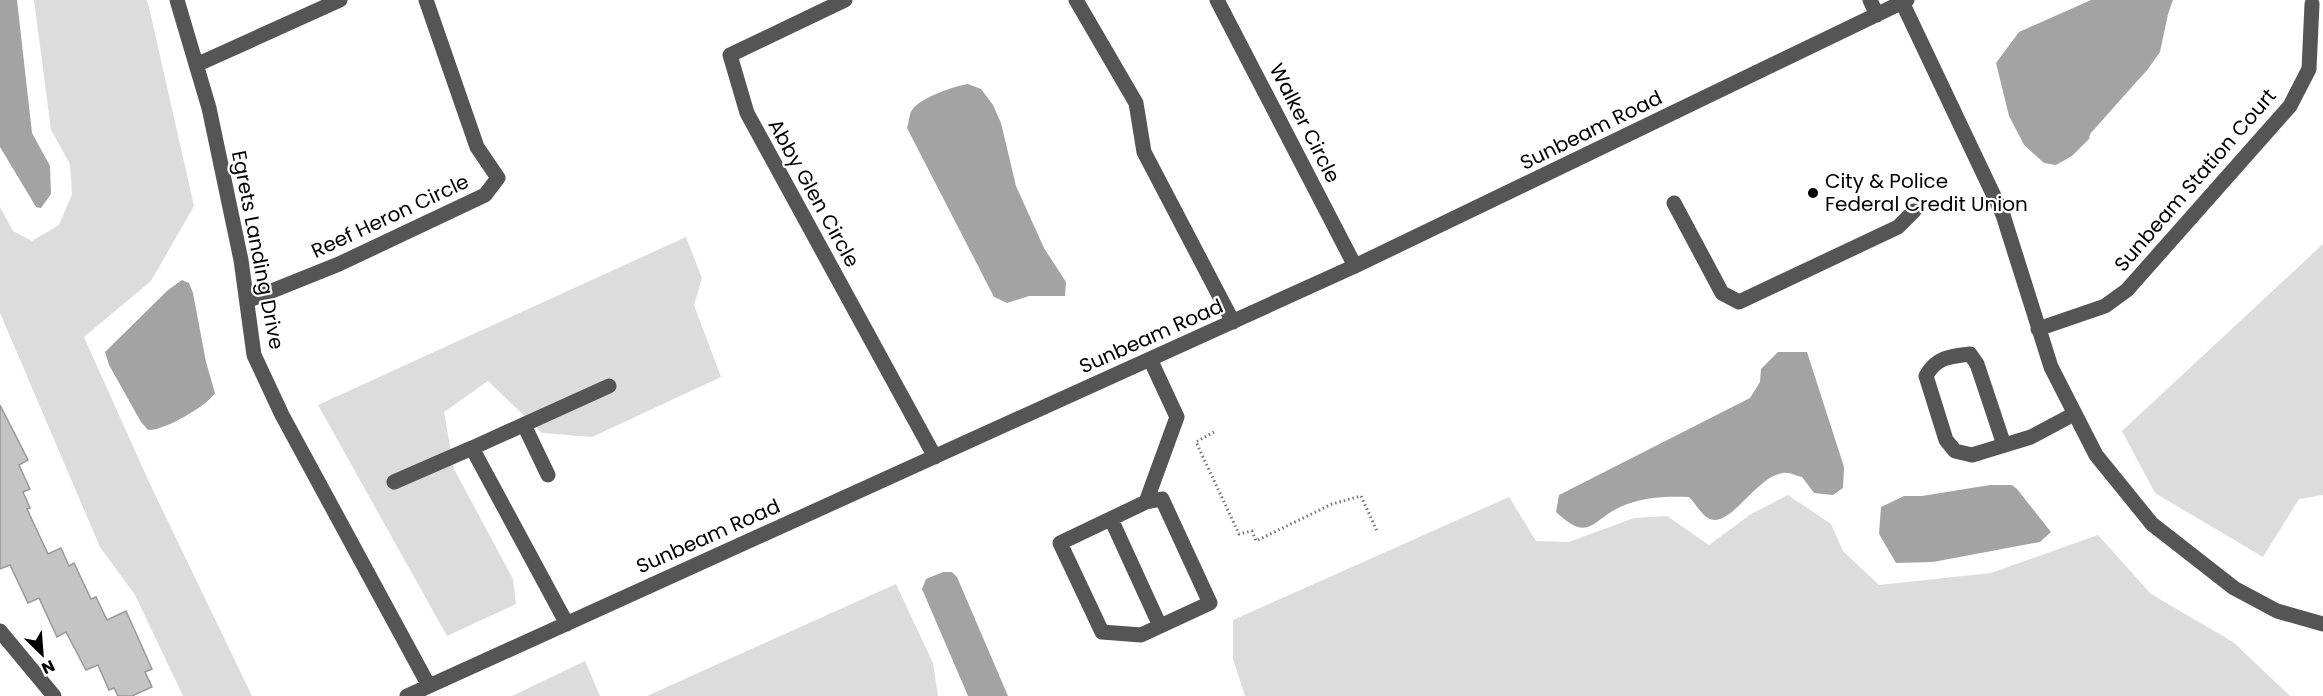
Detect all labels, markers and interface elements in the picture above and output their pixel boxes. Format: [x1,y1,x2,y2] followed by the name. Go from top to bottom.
[1263,58,1347,188] street label: Walker Circle
[2108,82,2282,278] street label: Sunbeam Station Court
[1515,84,1667,176] street label: Sunbeam Road
[762,114,866,272] street label: Abby Glen Circle
[225,148,291,352] street label: Egrets Landing Drive
[307,167,473,265] street label: Reef Heron Circle
[1825,167,2028,218] place label: City & Police Federal Credit Union
[1806,186,1820,200] marker: City & Police Federal Credit Union
[1075,292,1227,380] street label: Sunbeam Road
[632,492,784,580] street label: Sunbeam Road
[12,624,72,684] north arrow
[38,654,58,680] text: N

